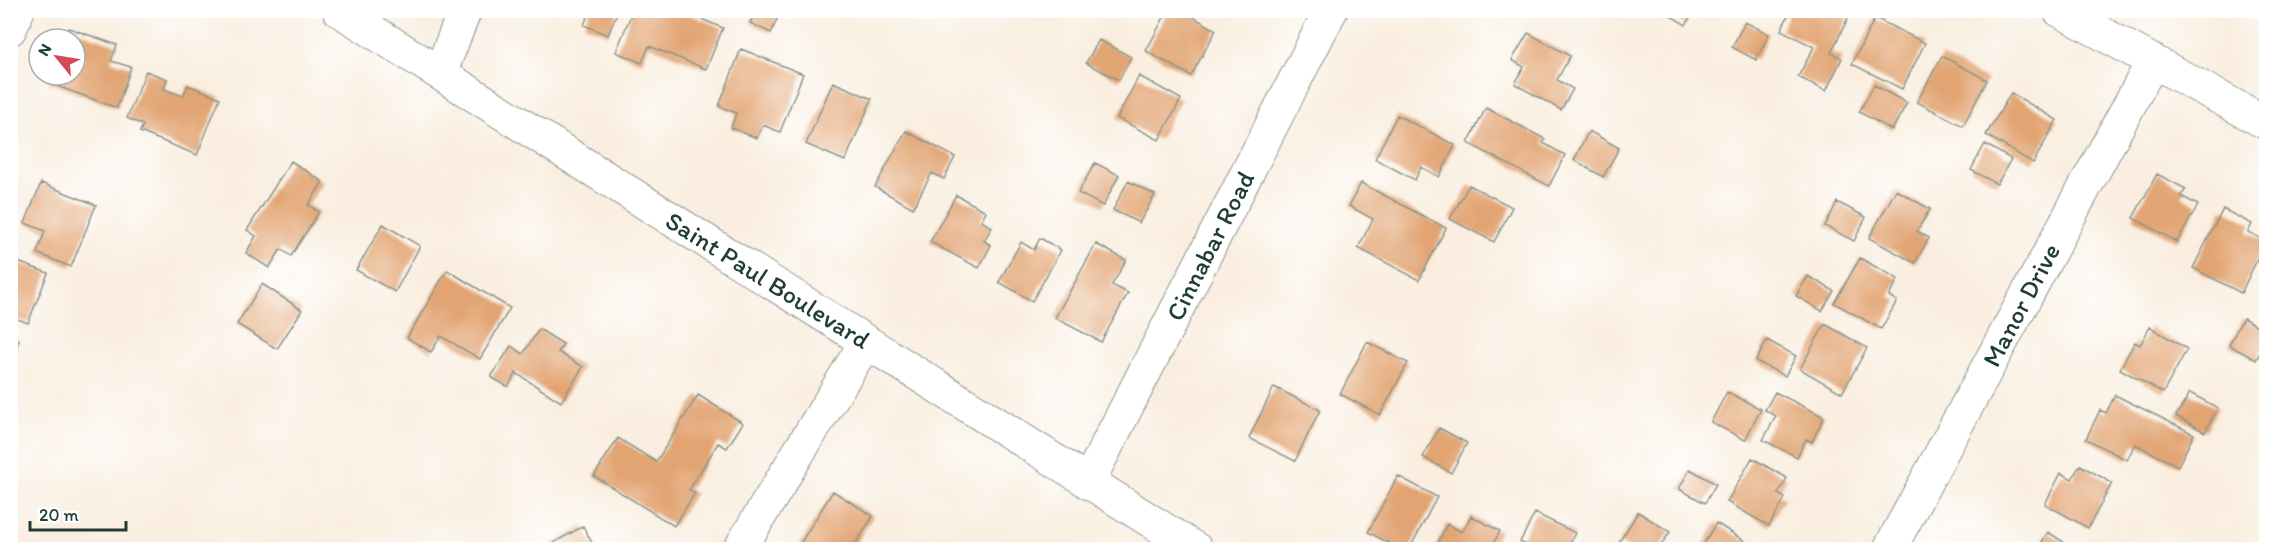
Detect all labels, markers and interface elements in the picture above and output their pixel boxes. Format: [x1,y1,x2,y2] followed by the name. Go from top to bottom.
[27,27,87,87] north arrow
[34,40,55,59] text: N
[1159,166,1261,326] street label: Cinnabar Road
[660,204,877,356] street label: Saint Paul Boulevard
[1975,238,2067,372] street label: Manor Drive
[30,494,126,532] scale bar
[39,504,79,526] text: 20 m

